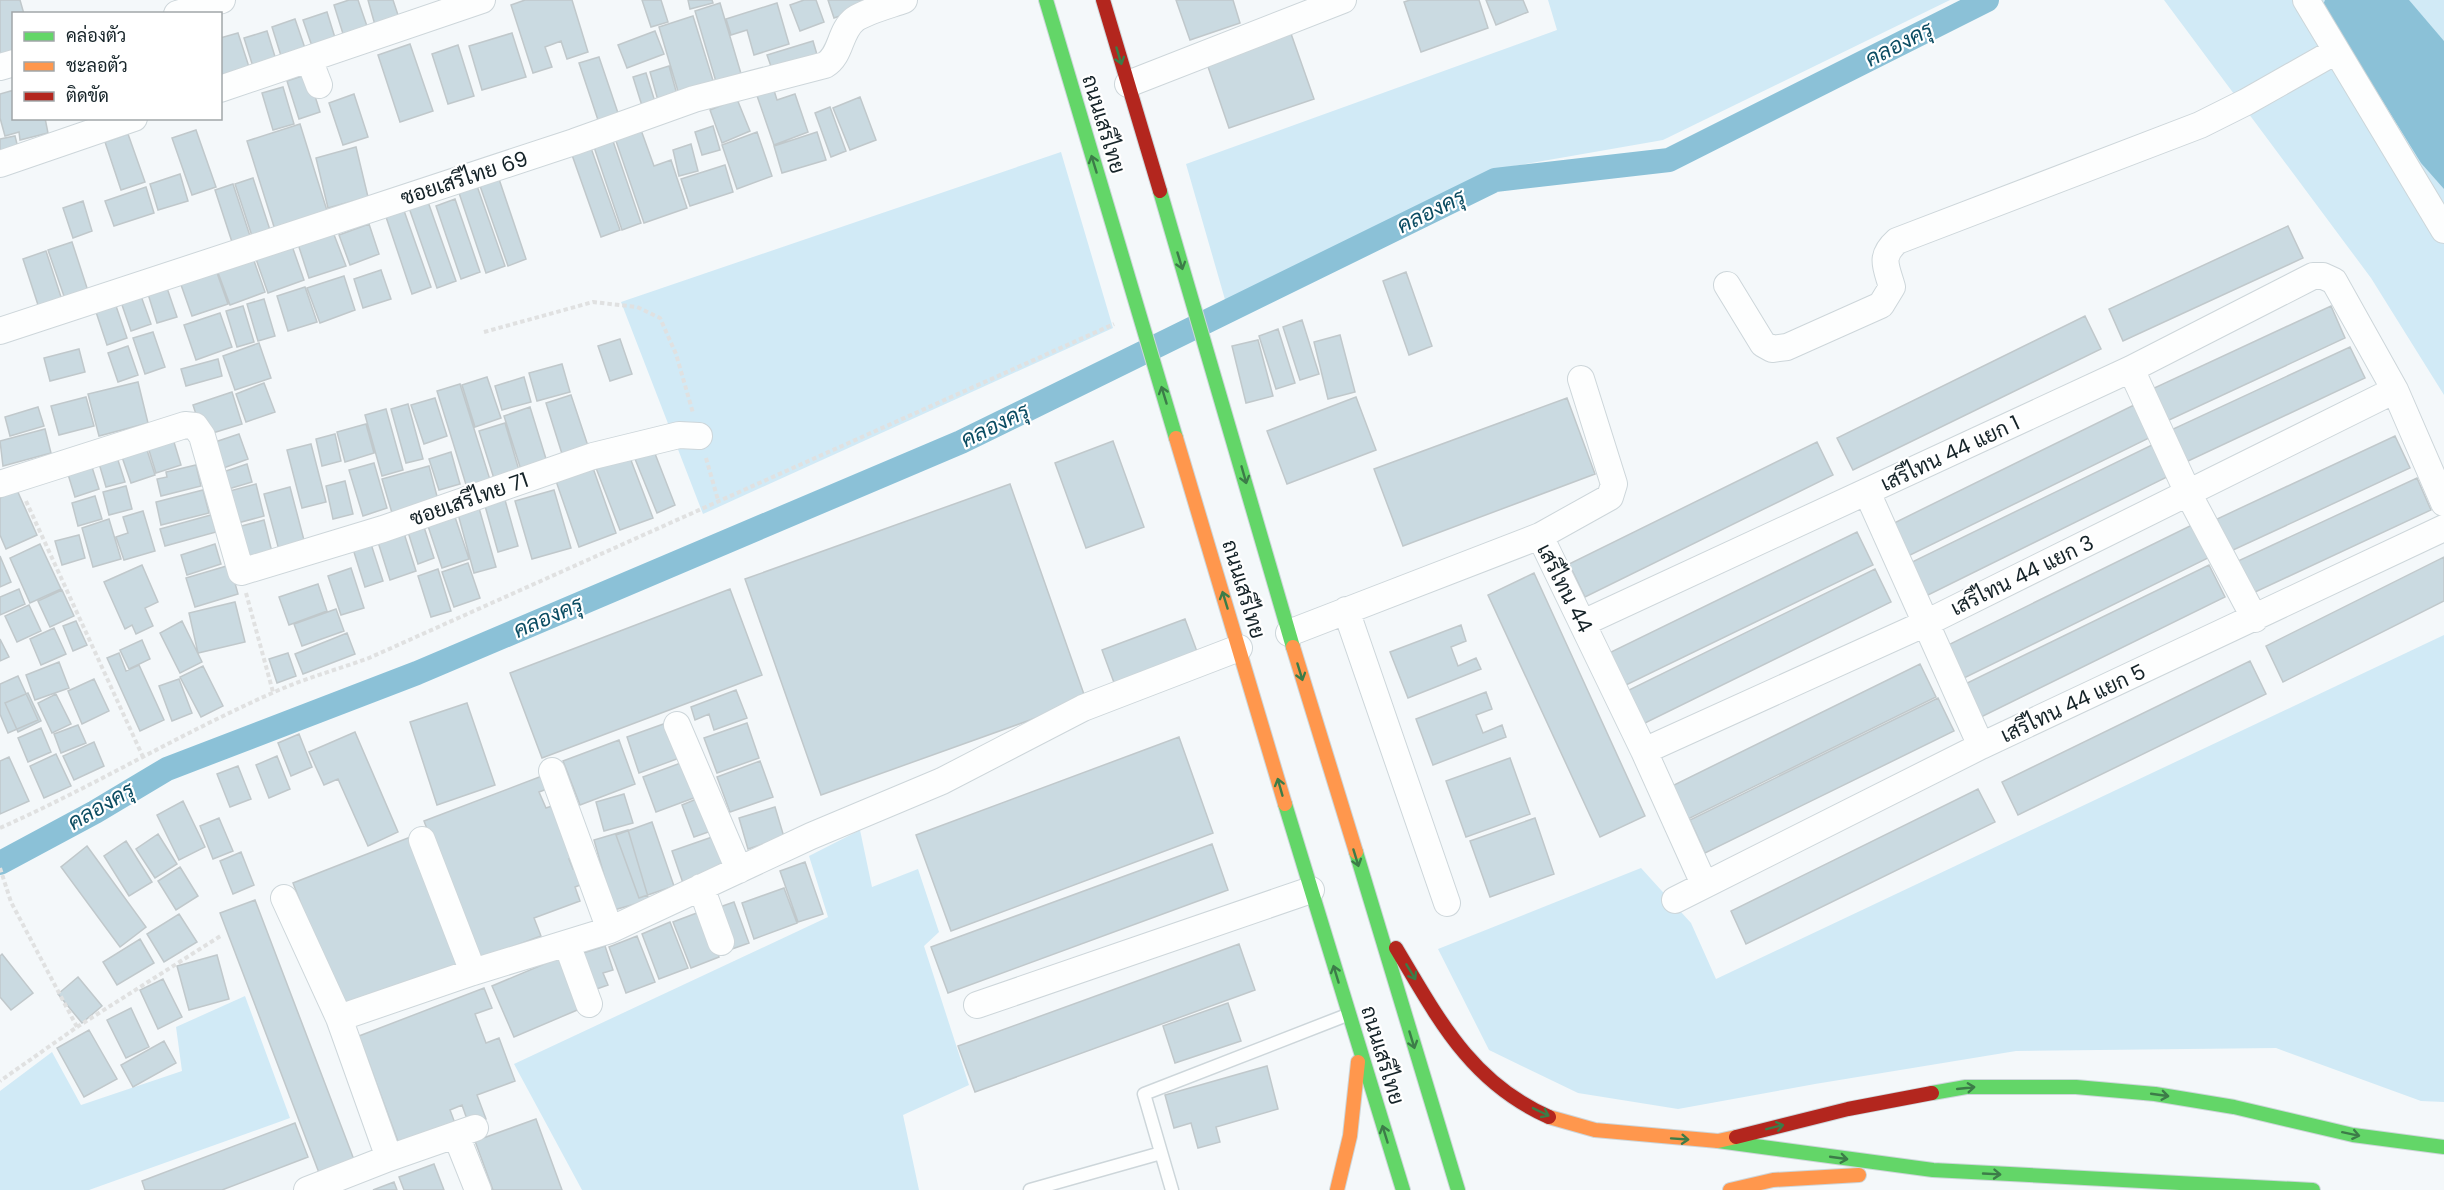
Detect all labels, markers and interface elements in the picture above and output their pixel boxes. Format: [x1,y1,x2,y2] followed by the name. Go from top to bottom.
[12,12,222,120] legend
[1860,13,1940,74] water label: คลองครุ
[66,23,126,48] text: คล่องตัว
[1114,46,1125,65] one-way arrow
[66,53,128,78] text: ชะลอตัว
[1075,71,1133,177] street label: ถนนเสรีไทย
[66,83,109,108] text: ติดขัด
[397,144,531,212] street label: ซอยเสรีไทย 69
[1088,155,1099,174] one-way arrow
[1391,181,1472,241] water label: คลองครุ
[1175,251,1186,270] one-way arrow
[1158,386,1169,405] one-way arrow
[955,395,1036,455] water label: คลองครุ
[1876,408,2024,498] street label: เสรีไทน 44 แยก 1
[406,465,532,533] street label: ซอยเสรีไทย 71
[1239,466,1250,485] one-way arrow
[1945,528,2099,622] street label: เสรีไทน 44 แยก 3
[1215,536,1273,642] street label: ถนนเสรีไทย
[1530,539,1600,637] street label: เสรีไทน 44
[508,588,589,645] water label: คลองครุ
[1219,591,1230,610] one-way arrow
[1996,657,2150,749] street label: เสรีไทน 44 แยก 5
[1295,662,1306,681] one-way arrow
[62,774,141,838] water label: คลองครุ
[1274,778,1285,797] one-way arrow
[1351,848,1362,867] one-way arrow
[1405,963,1417,980] one-way arrow
[1330,965,1341,984] one-way arrow
[1354,1002,1412,1108] street label: ถนนเสรีไทย
[1407,1030,1418,1049] one-way arrow
[1956,1082,1975,1093] one-way arrow
[2150,1090,2170,1101] one-way arrow
[1531,1106,1549,1118] one-way arrow
[1765,1121,1784,1133] one-way arrow
[1379,1125,1390,1144] one-way arrow
[2341,1129,2361,1140] one-way arrow
[1670,1133,1690,1144] one-way arrow
[1828,1152,1848,1163] one-way arrow
[1981,1168,2001,1179] one-way arrow

